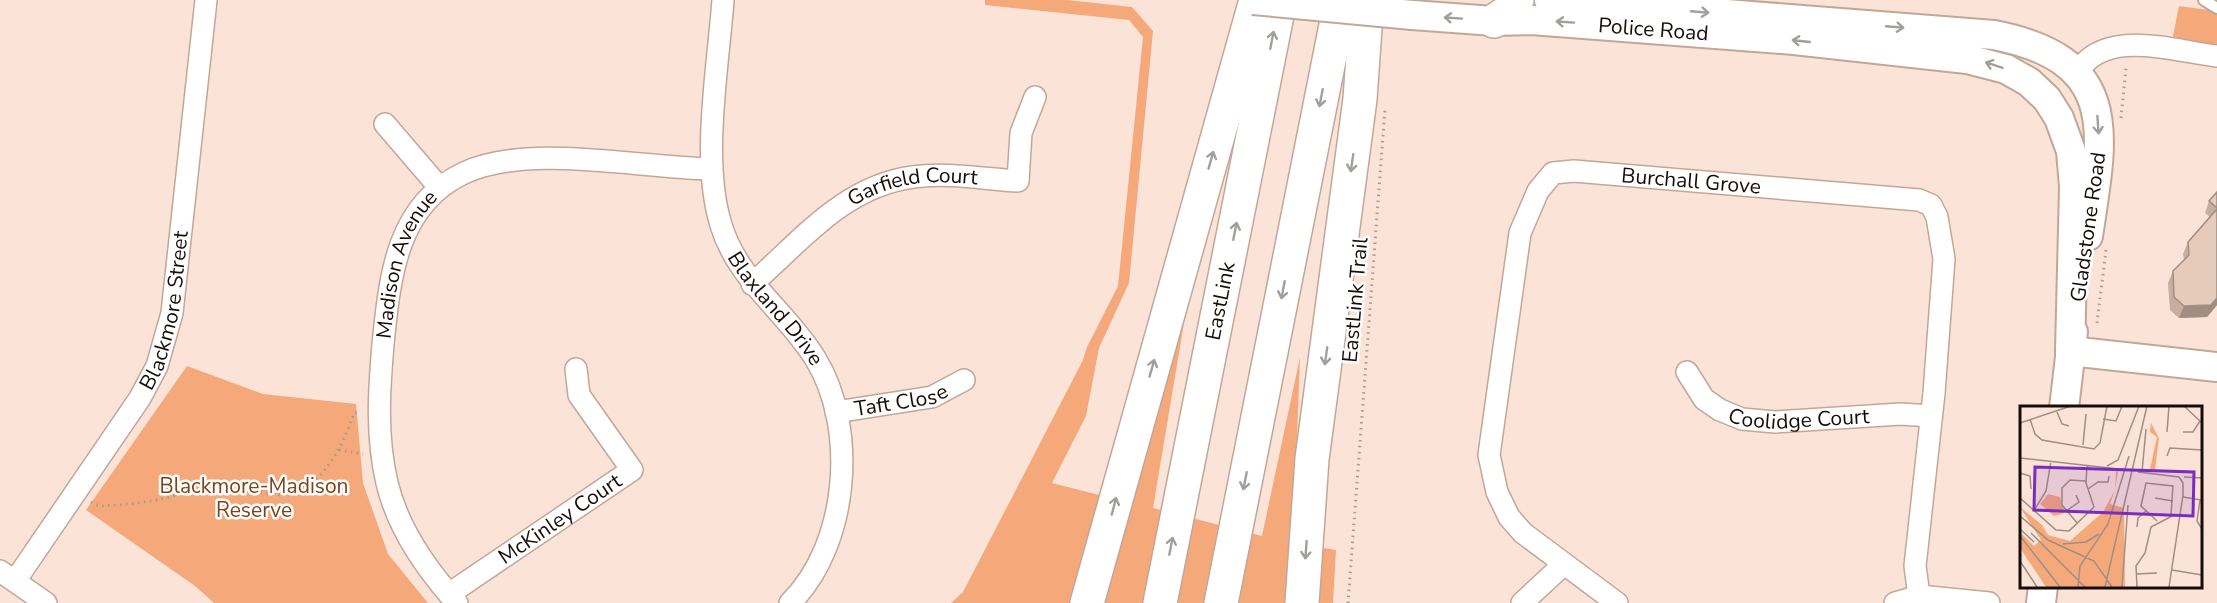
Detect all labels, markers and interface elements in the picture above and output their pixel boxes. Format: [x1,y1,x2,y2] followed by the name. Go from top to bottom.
[1690,7,1710,18] one-way arrow
[1597,11,1710,47] street label: Police Road
[1444,12,1464,23] one-way arrow
[1556,16,1575,27] one-way arrow
[1884,22,1904,33] one-way arrow
[1267,30,1278,50] one-way arrow
[1792,35,1812,46] one-way arrow
[1985,59,2004,70] one-way arrow
[1314,89,1326,108] one-way arrow
[2093,115,2104,135] one-way arrow
[2064,150,2112,304] street label: Gladstone Road
[1206,151,1217,170] one-way arrow
[1346,152,1357,172] one-way arrow
[842,161,980,213] street label: Garfield Court
[1620,161,1762,201] street label: Burchall Grove
[370,184,443,340] street label: Madison Avenue
[1230,222,1241,241] one-way arrow
[133,229,195,395] street label: Blackmore Street
[1336,236,1374,364] street label: EastLink Trail
[721,246,830,371] street label: Blaxland Drive
[1199,259,1242,343] street label: EastLink
[1277,279,1288,299] one-way arrow
[1320,346,1331,365] one-way arrow
[1147,359,1158,378] one-way arrow
[852,377,953,423] street label: Taft Close
[1724,401,1871,436] street label: Coolidge Court
[2020,406,2202,588] inset map
[493,467,628,571] street label: McKinley Court
[1239,471,1250,490] one-way arrow
[159,472,349,524] park label: Blackmore-Madison Reserve
[1108,497,1120,516] one-way arrow
[1166,536,1177,556] one-way arrow
[1300,539,1311,559] one-way arrow

